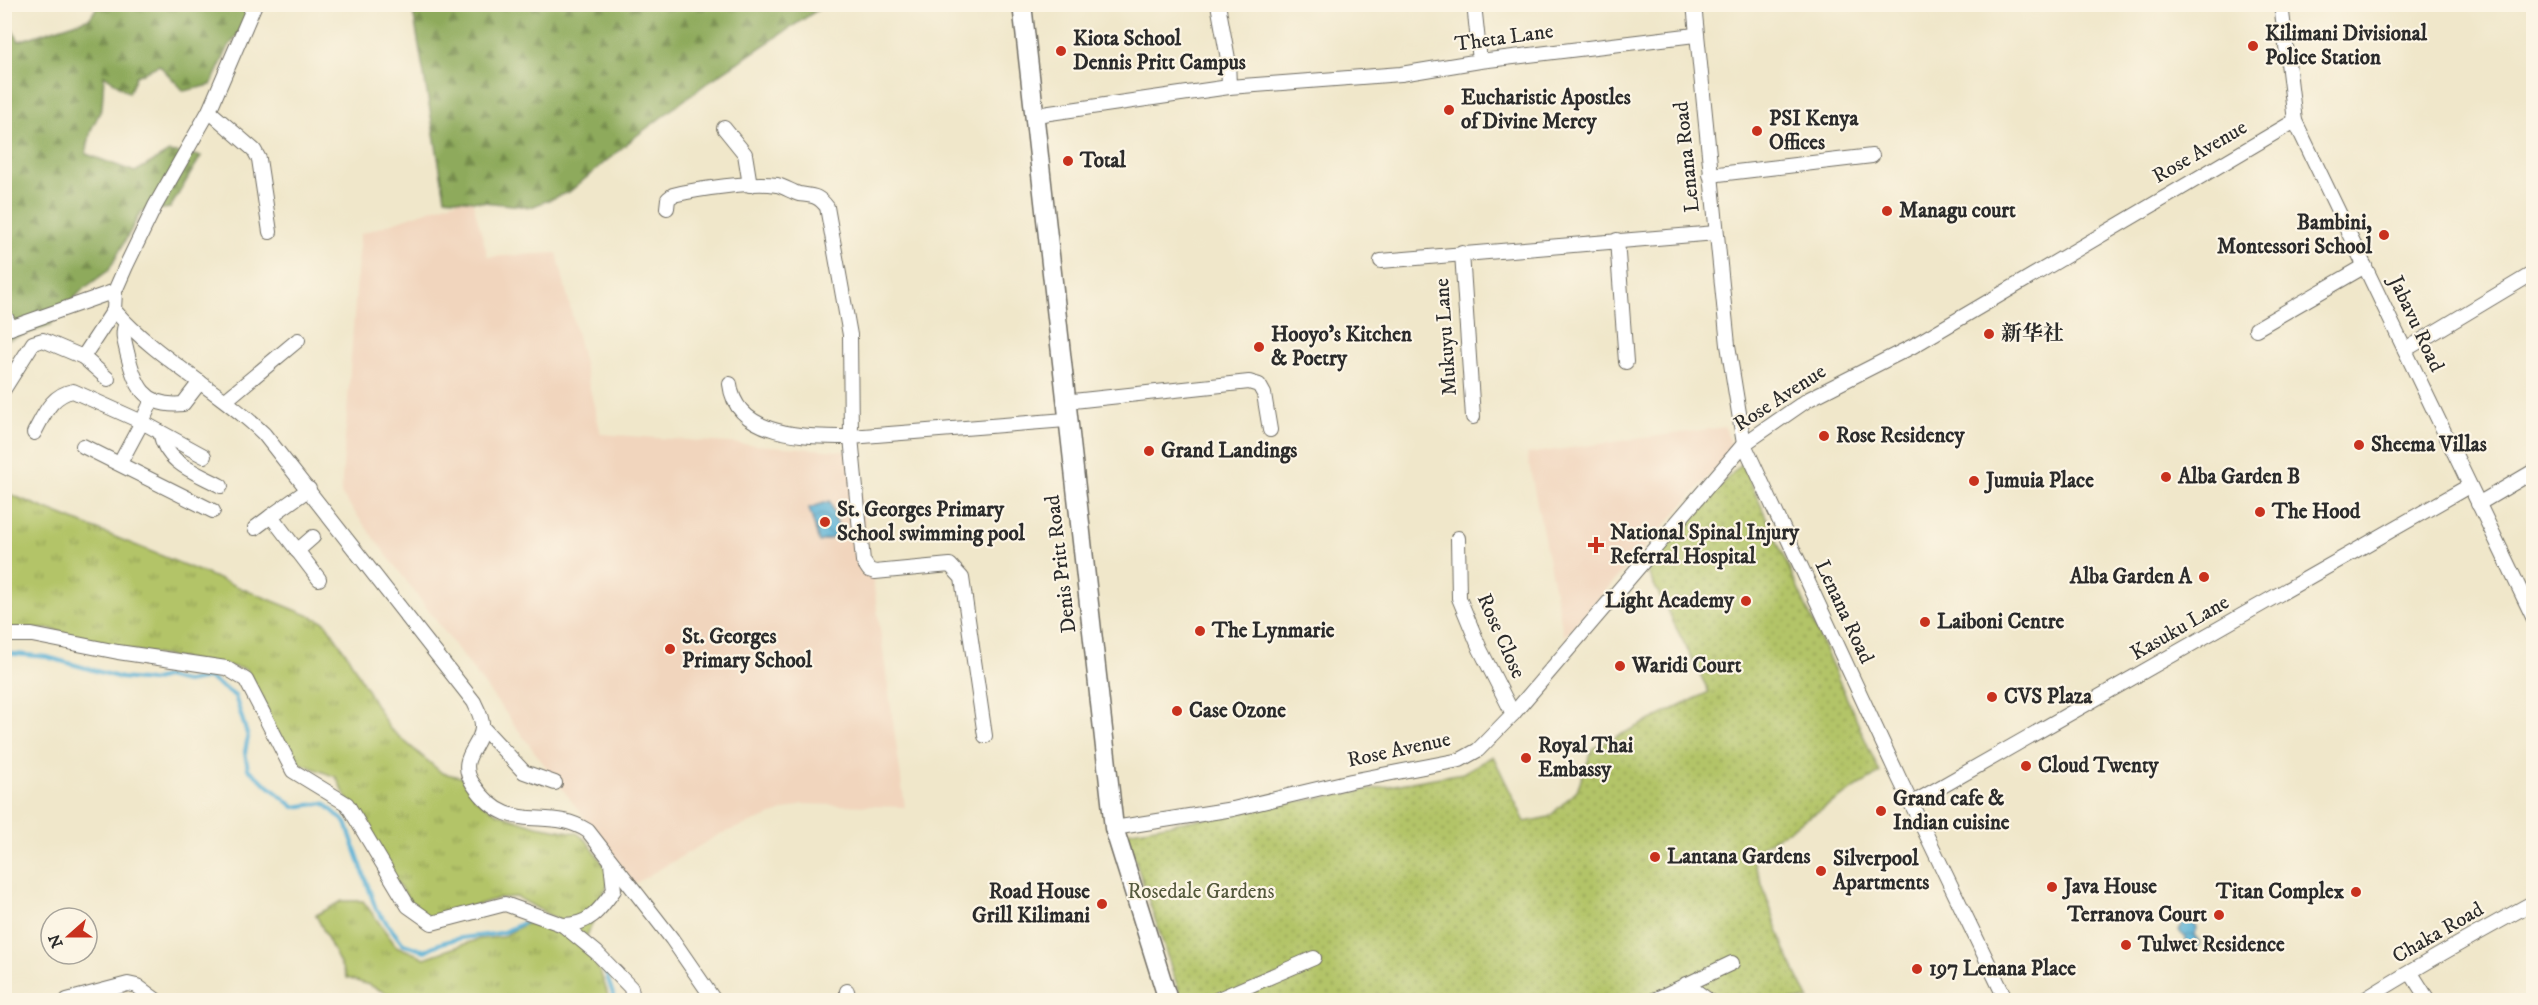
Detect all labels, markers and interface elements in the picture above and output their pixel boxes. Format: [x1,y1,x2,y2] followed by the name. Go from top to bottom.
[1453,18,1555,58] street label: Theta Lane
[2265,21,2428,71] place label: Kilimani Divisional Police Station
[1073,26,1246,76] place label: Kiota School Dennis Pritt Campus
[2246,39,2260,53] marker: Kilimani Divisional Police Station
[1054,44,1068,58] marker: Kiota School Dennis Pritt Campus
[1461,85,1631,135] place label: Eucharistic Apostles of Divine Mercy
[1668,100,1706,214] street label: Lenana Road
[1442,103,1456,117] marker: Eucharistic Apostles of Divine Mercy
[1769,106,1859,156] place label: PSI Kenya Offices
[2148,114,2252,189] street label: Rose Avenue
[1750,124,1764,138] marker: PSI Kenya Offices
[1079,148,1127,174] place label: Total
[1061,154,1075,168] marker: Total
[1899,198,2016,224] place label: Managu court
[1880,204,1894,218] marker: Managu court
[2217,210,2373,260] place label: Bambini, Montessori School
[2377,228,2391,242] marker: Bambini, Montessori School
[2382,270,2450,377] street label: Jabavu Road
[1429,277,1463,397] street label: Mukuyu Lane
[2001,321,2064,347] place label: 新华社
[1271,322,1413,372] place label: Hooyo's Kitchen & Poetry
[1982,327,1996,341] marker: 新华社
[1252,340,1266,354] marker: Hooyo's Kitchen & Poetry
[1729,358,1831,437] street label: Rose Avenue
[1836,423,1965,449] place label: Rose Residency
[1817,429,1831,443] marker: Rose Residency
[2371,432,2487,458] place label: Sheema Villas
[1161,438,1297,464] place label: Grand Landings
[2352,438,2366,452] marker: Sheema Villas
[1142,444,1156,458] marker: Grand Landings
[2177,464,2300,490] place label: Alba Garden B
[1984,468,2094,494] place label: Jumuia Place
[2159,470,2173,484] marker: Alba Garden B
[1967,474,1981,488] marker: Jumuia Place
[1040,493,1082,635] street label: Denis Pritt Road
[837,497,1026,547] place label: St. Georges Primary School swimming pool
[2271,499,2361,525] place label: The Hood
[2253,505,2267,519] marker: The Hood
[818,515,832,529] marker: St. Georges Primary School swimming pool
[1610,520,1800,570] place label: National Spinal Injury Referral Hospital
[1587,536,1605,554] marker: National Spinal Injury Referral Hospital
[1809,556,1880,669] street label: Lenana Road
[2069,564,2193,590] place label: Alba Garden A
[2197,570,2211,584] marker: Alba Garden A
[1605,588,1735,614] place label: Light Academy
[1471,589,1531,683] street label: Rose Close
[2126,589,2234,667] street label: Kasuku Lane
[1739,594,1753,608] marker: Light Academy
[1937,609,2064,635] place label: Laiboni Centre
[1918,615,1932,629] marker: Laiboni Centre
[1211,618,1335,644] place label: The Lynmarie
[682,624,813,674] place label: St. Georges Primary School
[1193,624,1207,638] marker: The Lynmarie
[663,642,677,656] marker: St. Georges Primary School
[1631,653,1742,679] place label: Waridi Court
[1613,659,1627,673] marker: Waridi Court
[2004,684,2093,710] place label: CVS Plaza
[1985,690,1999,704] marker: CVS Plaza
[1189,698,1286,724] place label: Case Ozone
[1170,704,1184,718] marker: Case Ozone
[1345,726,1453,774] street label: Rose Avenue
[1538,733,1634,783] place label: Royal Thai Embassy
[1519,751,1533,765] marker: Royal Thai Embassy
[2038,753,2160,779] place label: Cloud Twenty
[2019,759,2033,773] marker: Cloud Twenty
[1893,786,2010,836] place label: Grand cafe & Indian cuisine
[1874,804,1888,818] marker: Grand cafe & Indian cuisine
[1667,844,1810,870] place label: Lantana Gardens
[1832,846,1929,896] place label: Silverpool Apartments
[1648,850,1662,864] marker: Lantana Gardens
[1814,864,1828,878] marker: Silverpool Apartments
[2062,874,2157,900] place label: Java House
[972,879,1091,929] place label: Road House Grill Kilimani
[1127,879,1275,905] park label: Rosedale Gardens
[2215,879,2345,905] place label: Titan Complex
[2045,880,2059,894] marker: Java House
[2349,885,2363,899] marker: Titan Complex
[2388,896,2489,970] street label: Chaka Road
[1095,897,1109,911] marker: Road House Grill Kilimani
[2066,902,2207,928] place label: Terranova Court
[39,906,99,966] north arrow
[2212,908,2226,922] marker: Terranova Court
[44,931,68,951] text: N
[2137,932,2285,958] place label: Tulwet Residence
[2119,938,2133,952] marker: Tulwet Residence
[1929,956,2076,982] place label: 197 Lenana Place
[1910,962,1924,976] marker: 197 Lenana Place

